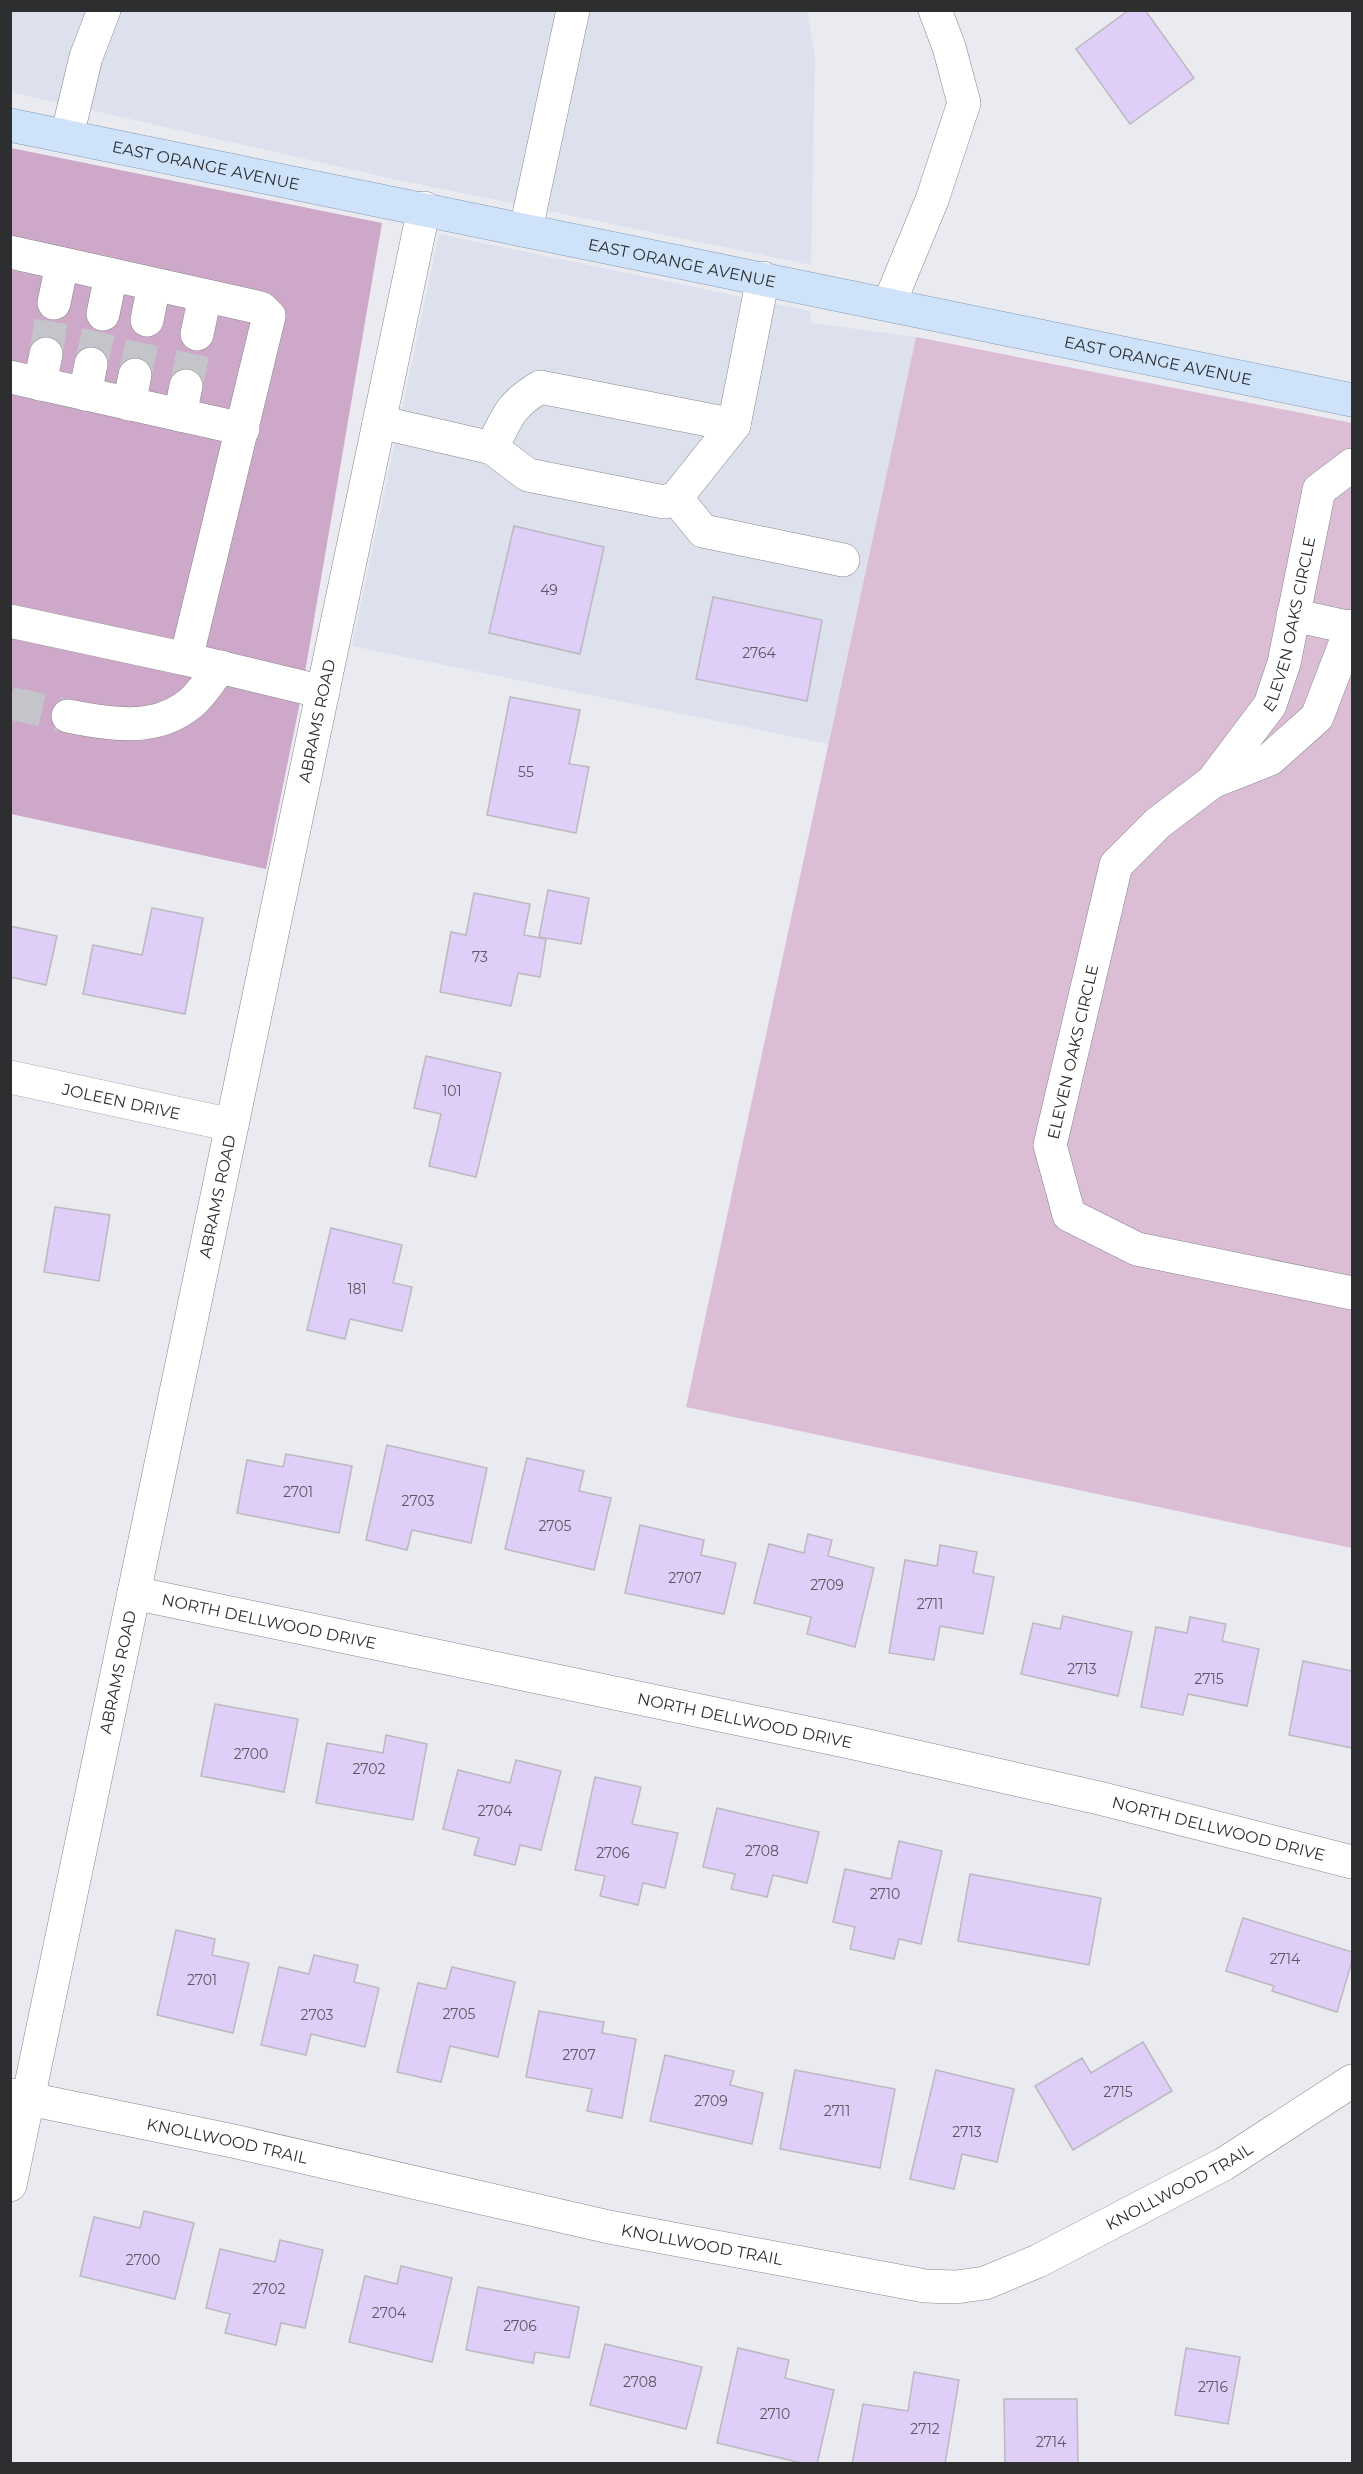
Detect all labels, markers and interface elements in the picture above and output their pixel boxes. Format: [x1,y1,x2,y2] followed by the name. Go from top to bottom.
[110,137,301,194] street label: EAST ORANGE AVENUE
[587,234,778,291] street label: EAST ORANGE AVENUE
[1063,332,1254,389] street label: EAST ORANGE AVENUE
[1259,535,1319,715] street label: ELEVEN OAKS CIRCLE
[540,581,558,599] house number: 49
[742,644,777,662] house number: 2764
[294,657,339,784] street label: ABRAMS ROAD
[518,763,534,781] house number: 55
[472,948,488,966] house number: 73
[1044,963,1102,1141] street label: ELEVEN OAKS CIRCLE
[59,1079,182,1123] street label: JOLEEN DRIVE
[442,1082,462,1100] house number: 101
[195,1133,239,1260] street label: ABRAMS ROAD
[347,1280,367,1298] house number: 181
[283,1483,313,1501] house number: 2701
[402,1492,435,1510] house number: 2703
[538,1517,572,1535] house number: 2705
[668,1569,702,1587] house number: 2707
[810,1576,844,1594] house number: 2709
[160,1590,378,1653] street label: NORTH DELLWOOD DRIVE
[917,1595,943,1613] house number: 2711
[95,1609,140,1735] street label: ABRAMS ROAD
[1067,1660,1097,1678] house number: 2713
[1194,1670,1224,1688] house number: 2715
[636,1689,854,1752] street label: NORTH DELLWOOD DRIVE
[234,1745,268,1763] house number: 2700
[352,1760,386,1778] house number: 2702
[1110,1792,1327,1864] street label: NORTH DELLWOOD DRIVE
[478,1802,513,1820] house number: 2704
[745,1842,779,1860] house number: 2708
[596,1844,630,1862] house number: 2706
[870,1885,900,1903] house number: 2710
[1270,1950,1301,1968] house number: 2714
[187,1971,217,1989] house number: 2701
[442,2005,476,2023] house number: 2705
[301,2006,334,2024] house number: 2703
[562,2046,596,2064] house number: 2707
[1103,2083,1133,2101] house number: 2715
[694,2092,728,2110] house number: 2709
[824,2102,850,2120] house number: 2711
[145,2114,310,2167] street label: KNOLLWOOD TRAIL
[952,2123,982,2141] house number: 2713
[1102,2138,1256,2234] street label: KNOLLWOOD TRAIL
[620,2220,785,2269] street label: KNOLLWOOD TRAIL
[126,2251,160,2269] house number: 2700
[252,2280,286,2298] house number: 2702
[372,2304,407,2322] house number: 2704
[503,2317,537,2335] house number: 2706
[623,2373,657,2391] house number: 2708
[1198,2378,1228,2396] house number: 2716
[760,2405,790,2423] house number: 2710
[910,2420,940,2438] house number: 2712
[1036,2433,1067,2451] house number: 2714

